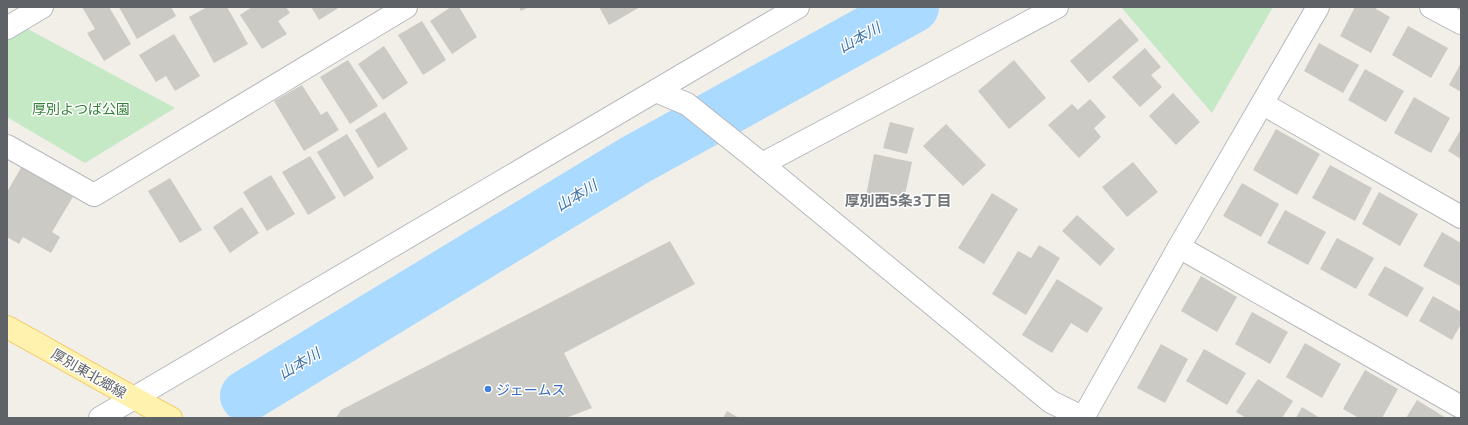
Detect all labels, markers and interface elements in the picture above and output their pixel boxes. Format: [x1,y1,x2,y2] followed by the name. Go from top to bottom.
[834,16,885,57] water label: 山本川
[32,99,130,118] park label: 厚別よつば公園
[552,174,602,215] water label: 山本川
[844,190,952,210] district label: 厚別西5条3丁目
[275,342,325,383] water label: 山本川
[48,344,130,402] street label: 厚別東北郷線
[496,380,566,399] place label: ジェームス
[483,384,493,394] marker: ジェームス

